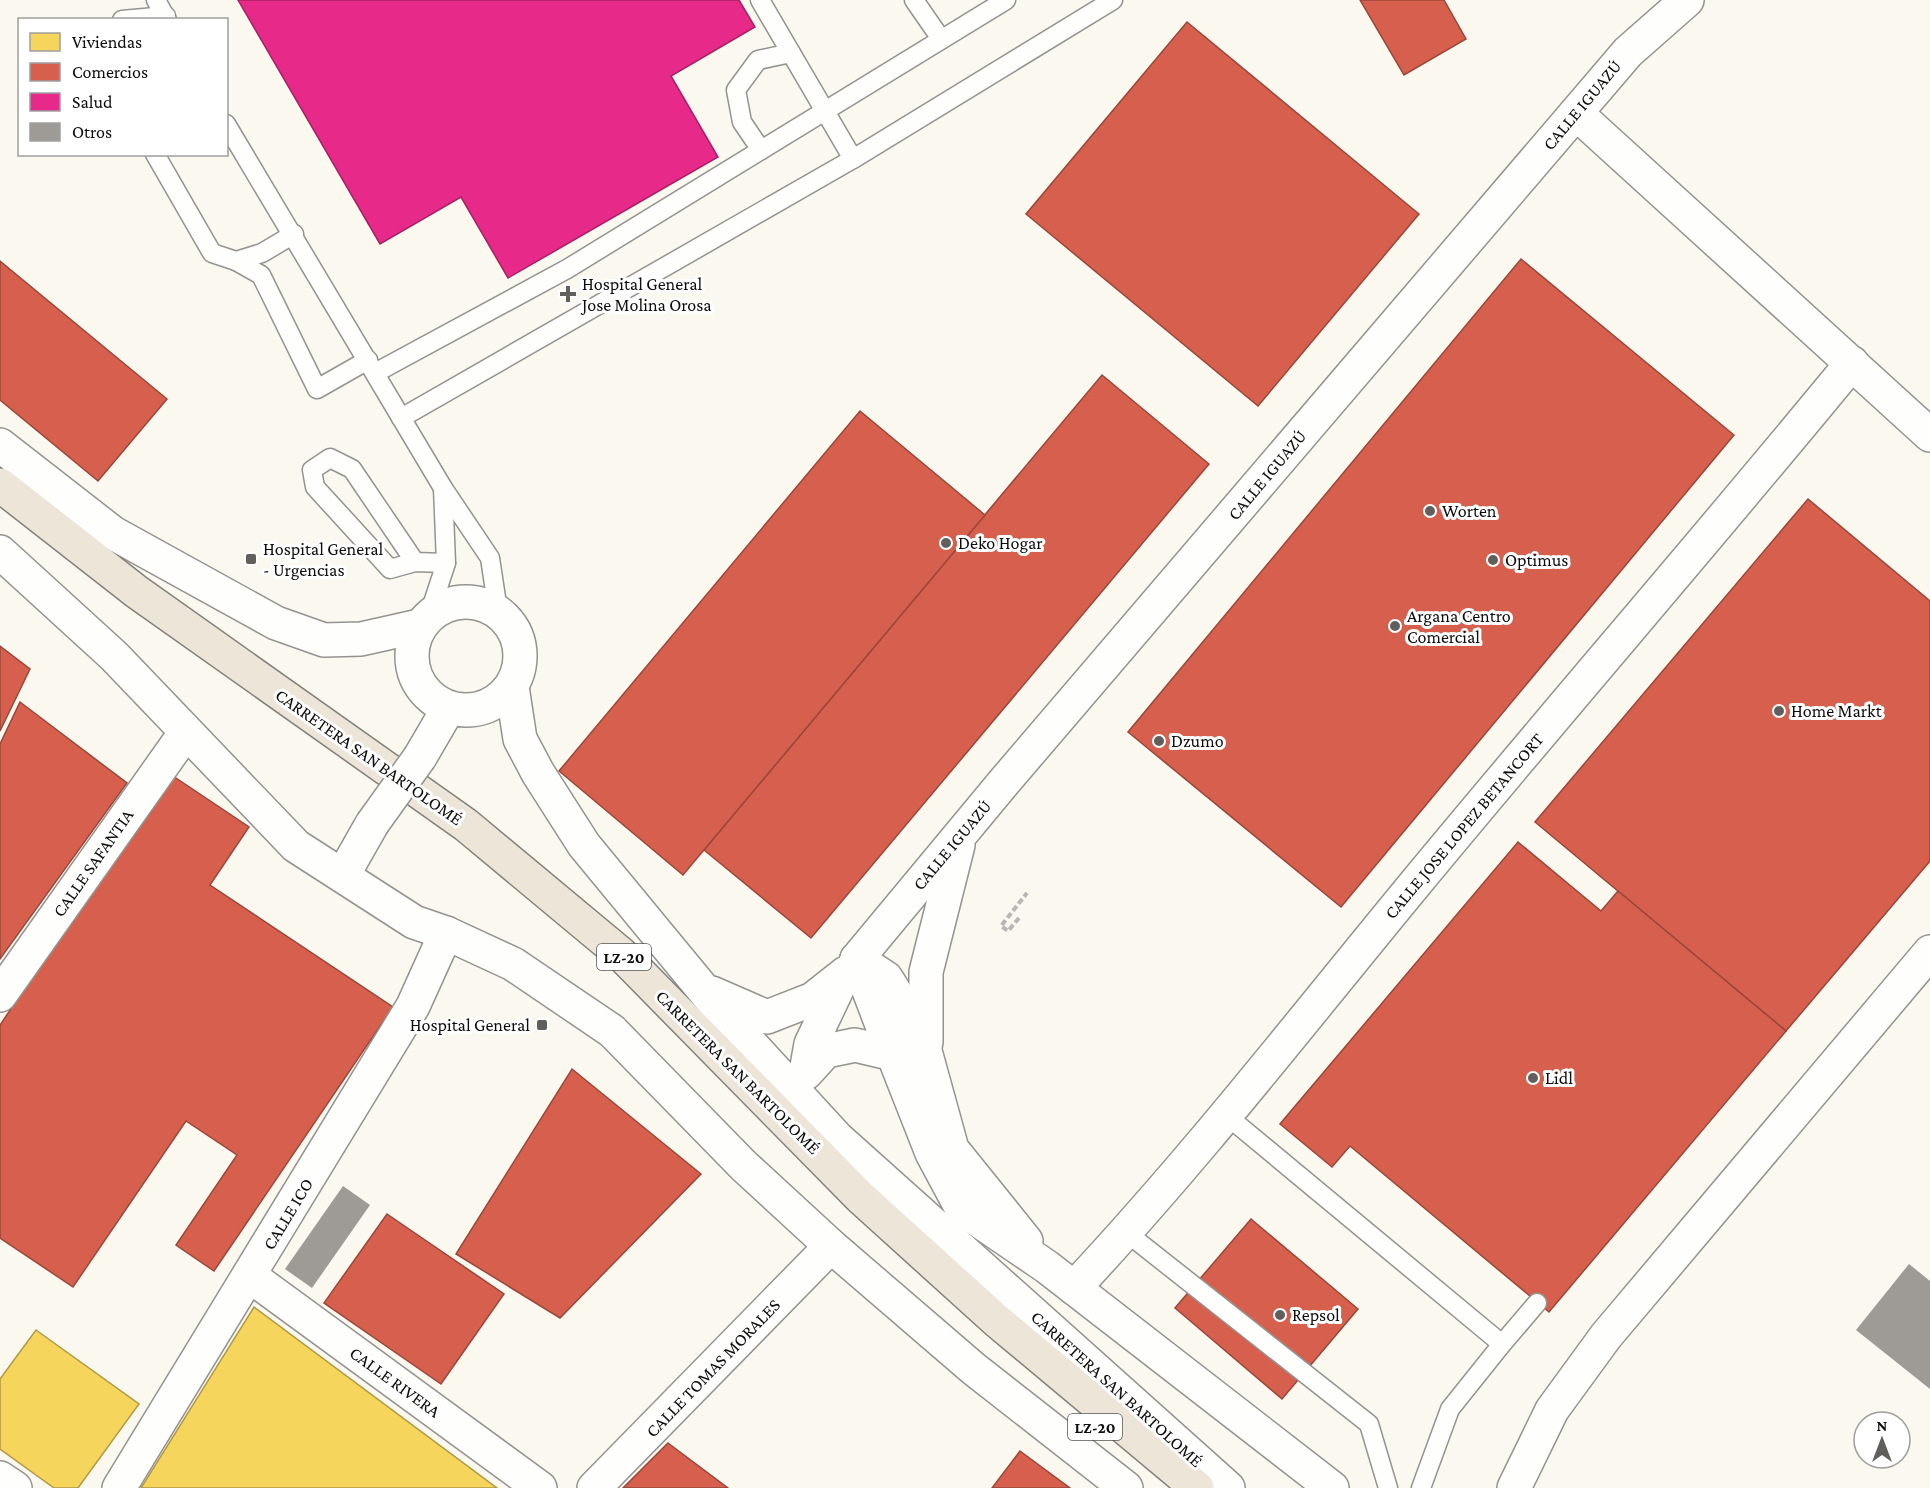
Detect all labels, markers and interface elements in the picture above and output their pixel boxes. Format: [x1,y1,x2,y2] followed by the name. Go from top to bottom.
[18,18,228,156] legend
[72,32,142,52] text: Viviendas
[1539,56,1625,154] street label: CALLE IGUAZÚ
[72,62,148,82] text: Comercios
[72,92,113,112] text: Salud
[72,122,112,142] text: Otros
[580,274,712,315] place label: Hospital General Jose Molina Orosa
[559,285,577,303] marker: Hospital General Jose Molina Orosa
[1224,426,1310,524] street label: CALLE IGUAZÚ
[1442,501,1497,521] place label: Worten
[1423,504,1437,518] marker: Worten
[958,533,1043,553] place label: Deko Hogar
[939,536,953,550] marker: Deko Hogar
[263,539,384,580] place label: Hospital General - Urgencias
[1505,550,1568,570] place label: Optimus
[244,552,258,566] marker: Hospital General - Urgencias
[1486,553,1500,567] marker: Optimus
[1407,606,1511,647] place label: Argana Centro Comercial
[1388,619,1402,633] marker: Argana Centro Comercial
[272,685,467,829] street label: CARRETERA SAN BARTOLOMÉ
[1791,701,1883,721] place label: Home Markt
[1772,704,1786,718] marker: Home Markt
[1380,729,1548,923] street label: CALLE JOSE LOPEZ BETANCORT
[1171,731,1224,751] place label: Dzumo
[1152,734,1166,748] marker: Dzumo
[909,796,995,894] street label: CALLE IGUAZÚ
[49,805,138,921] street label: CALLE SAFANTIA
[597,944,651,970] road number: LZ-20
[652,986,824,1158] street label: CARRETERA SAN BARTOLOMÉ
[410,1015,530,1035] place label: Hospital General
[535,1018,549,1032] marker: Hospital General
[1545,1068,1573,1088] place label: Lidl
[1526,1071,1540,1085] marker: Lidl
[259,1175,317,1253] street label: CALLE ICO
[642,1295,784,1441] street label: CALLE TOMAS MORALES
[1292,1305,1340,1325] place label: Repsol
[1027,1307,1207,1471] street label: CARRETERA SAN BARTOLOMÉ
[1273,1308,1287,1322] marker: Repsol
[346,1342,445,1422] street label: CALLE RIVERA
[1852,1410,1912,1470] north arrow
[1068,1414,1122,1440] road number: LZ-20
[1877,1417,1888,1434] text: N

